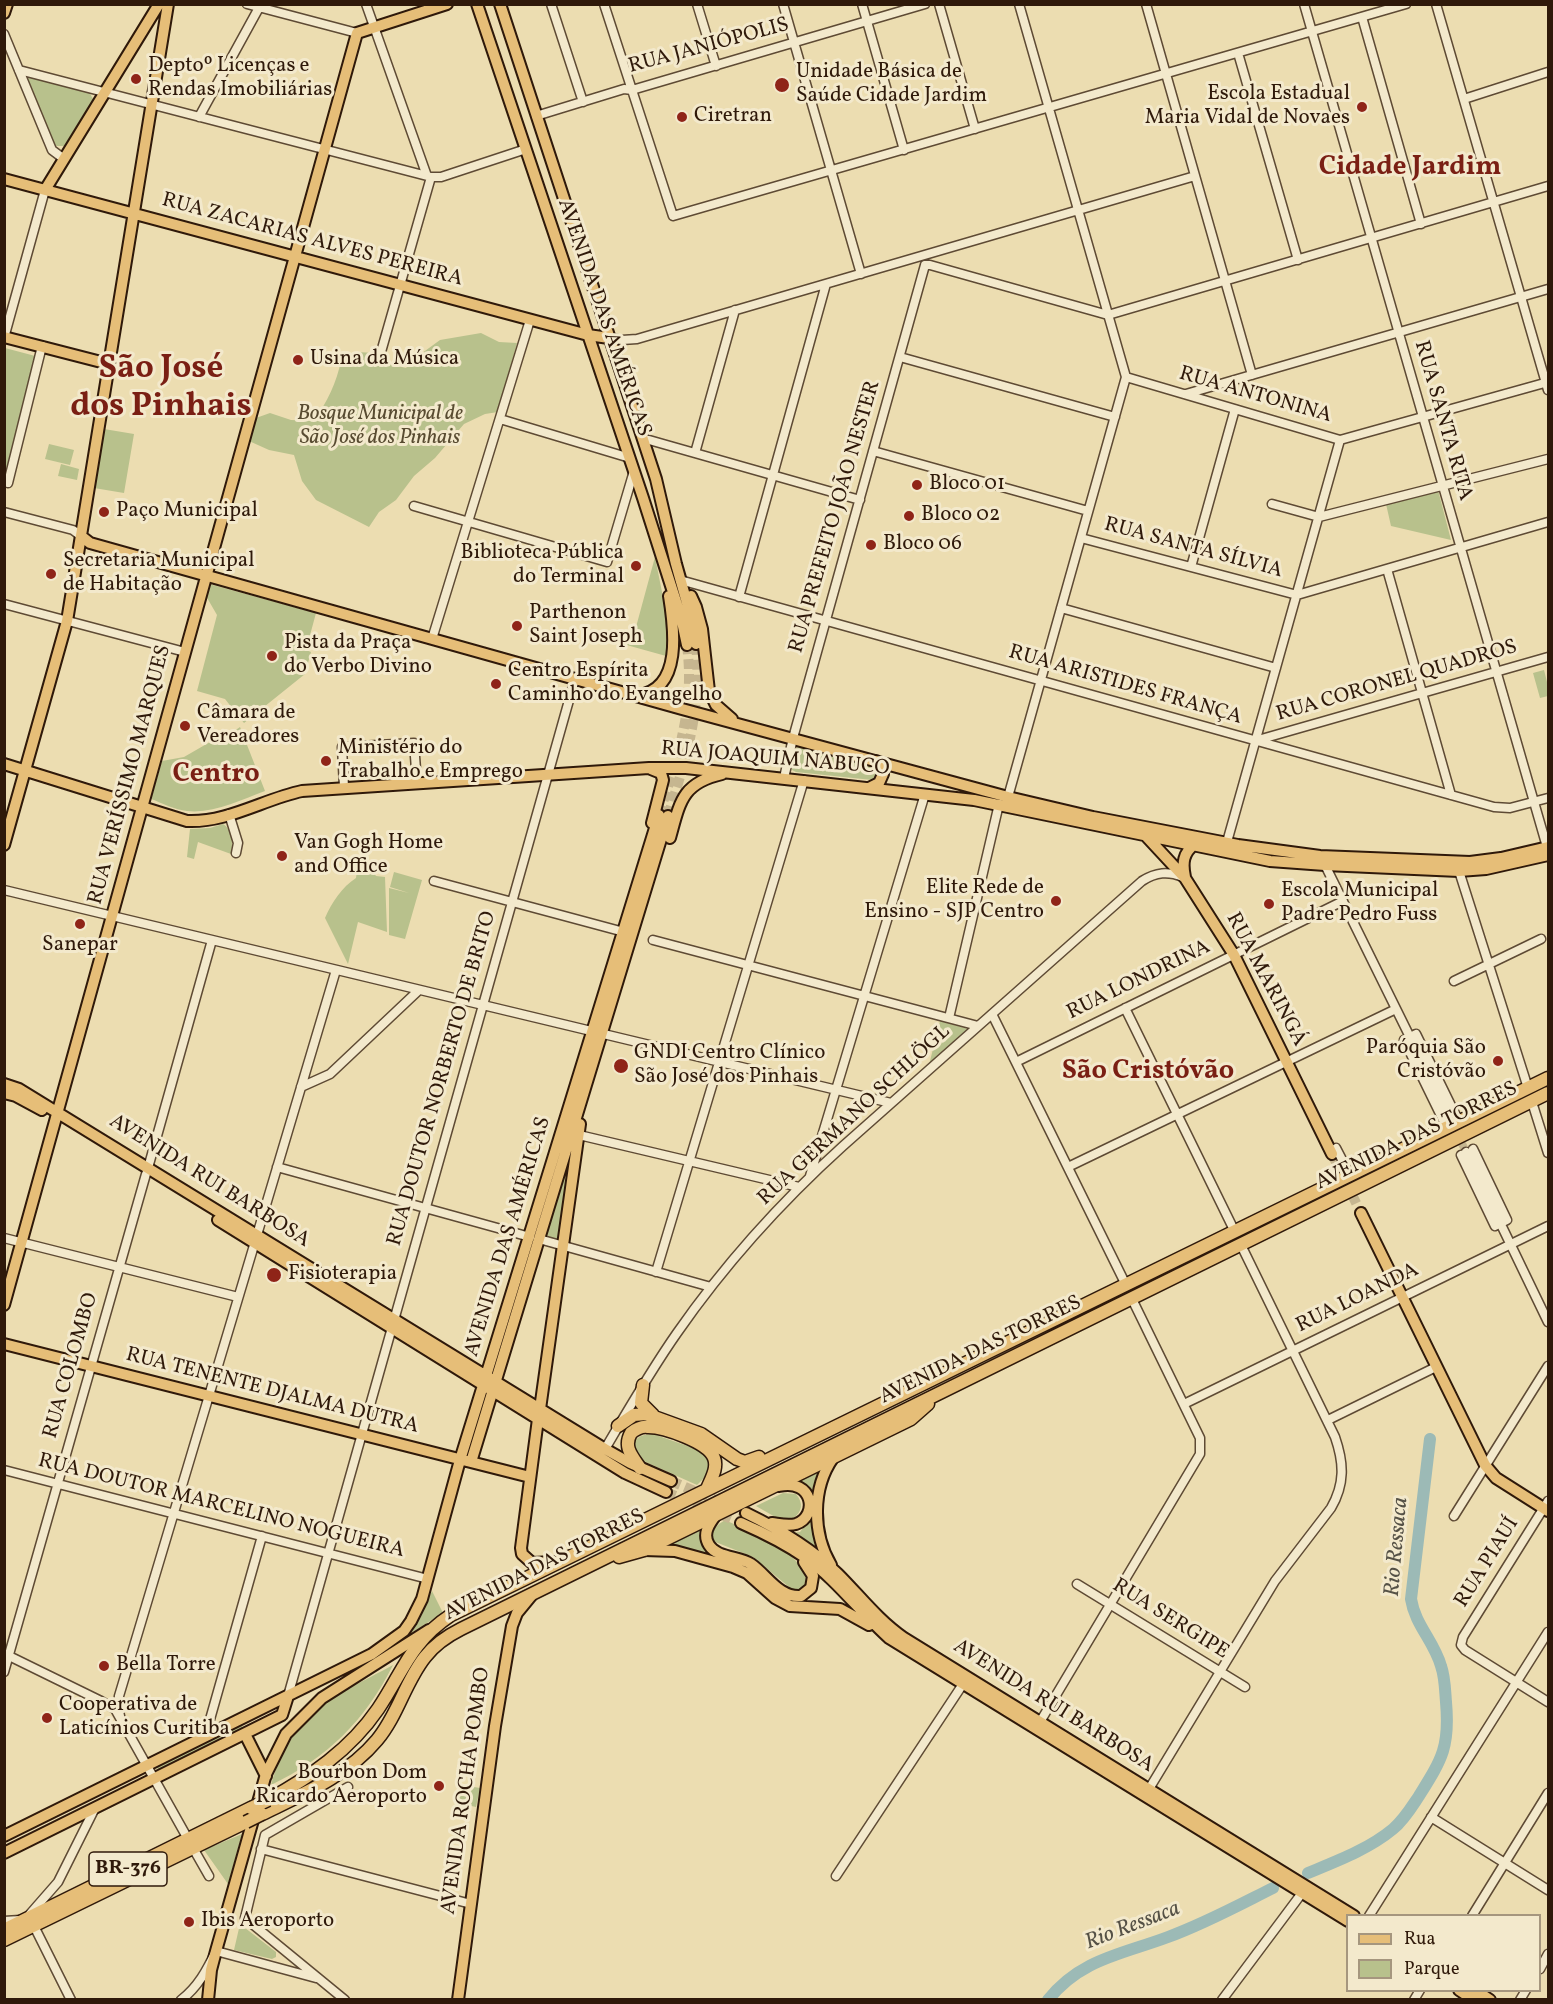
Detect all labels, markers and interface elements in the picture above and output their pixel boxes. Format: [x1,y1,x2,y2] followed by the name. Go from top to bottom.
[626,13,792,81] street label: RUA JANIÓPOLIS
[148,54,332,104] place label: Deptoº Licenças e Rendas Imobiliárias
[796,60,987,110] place label: Unidade Básica de Saúde Cidade Jardim
[129,72,143,86] marker: Deptoº Licenças e Rendas Imobiliárias
[773,76,791,94] marker: Unidade Básica de Saúde Cidade Jardim
[1145,82,1350,132] place label: Escola Estadual Maria Vidal de Novaes
[1355,100,1369,114] marker: Escola Estadual Maria Vidal de Novaes
[694,104,772,130] place label: Ciretran
[675,110,689,124] marker: Ciretran
[1319,153,1501,185] district label: Cidade Jardim
[159,189,465,293] street label: RUA ZACARIAS ALVES PEREIRA
[550,196,656,440] street label: AVENIDA DAS AMÉRICAS
[1407,338,1477,504] street label: RUA SANTA RITA
[310,347,459,373] place label: Usina da Música
[70,351,252,429] district label: São José dos Pinhais
[291,353,305,367] marker: Usina da Música
[1176,362,1334,430] street label: RUA ANTONINA
[785,378,887,656] street label: RUA PREFEITO JOÃO NESTER
[297,402,463,452] park label: Bosque Municipal de São José dos Pinhais
[929,472,1005,498] place label: Bloco 01
[910,478,924,492] marker: Bloco 01
[116,499,258,525] place label: Paço Municipal
[921,503,1000,529] place label: Bloco 02
[97,505,111,519] marker: Paço Municipal
[902,509,916,523] marker: Bloco 02
[1101,513,1285,585] street label: RUA SANTA SÍLVIA
[883,532,962,558] place label: Bloco 06
[864,538,878,552] marker: Bloco 06
[461,541,624,591] place label: Biblioteca Pública do Terminal
[63,549,255,599] place label: Secretaria Municipal de Habitação
[629,559,643,573] marker: Biblioteca Pública do Terminal
[44,567,58,581] marker: Secretaria Municipal de Habitação
[529,601,643,651] place label: Parthenon Saint Joseph
[510,619,524,633] marker: Parthenon Saint Joseph
[284,631,432,681] place label: Pista da Praça do Verbo Divino
[1274,636,1520,728] street label: RUA CORONEL QUADROS
[1005,641,1245,731] street label: RUA ARISTIDES FRANÇA
[84,642,178,908] street label: RUA VERÍSSIMO MARQUES
[265,649,279,663] marker: Pista da Praça do Verbo Divino
[508,659,722,709] place label: Centro Espírita Caminho do Evangelho
[489,677,503,691] marker: Centro Espírita Caminho do Evangelho
[197,701,299,751] place label: Câmara de Vereadores
[178,719,192,733] marker: Câmara de Vereadores
[338,736,523,786] place label: Ministério do Trabalho e Emprego
[660,737,890,783] street label: RUA JOAQUIM NABUCO
[319,754,333,768] marker: Ministério do Trabalho e Emprego
[172,760,260,792] district label: Centro
[294,831,443,881] place label: Van Gogh Home and Office
[275,849,289,863] marker: Van Gogh Home and Office
[864,876,1044,926] place label: Elite Rede de Ensino - SJP Centro
[1281,879,1438,929] place label: Escola Municipal Padre Pedro Fuss
[1049,894,1063,908] marker: Elite Rede de Ensino - SJP Centro
[1262,897,1276,911] marker: Escola Municipal Padre Pedro Fuss
[383,909,503,1249] street label: RUA DOUTOR NORBERTO DE BRITO
[1219,909,1311,1051] street label: RUA MARINGÁ
[73,917,87,931] marker: Sanepar
[42,933,118,959] place label: Sanepar
[1063,935,1215,1027] street label: RUA LONDRINA
[754,1020,956,1212] street label: RUA GERMANO SCHLÖGL
[1366,1036,1486,1086] place label: Paróquia São Cristóvão
[634,1041,825,1091] place label: GNDI Centro Clínico São José dos Pinhais
[1491,1054,1505,1068] marker: Paróquia São Cristóvão
[612,1057,630,1075] marker: GNDI Centro Clínico São José dos Pinhais
[1062,1057,1234,1089] district label: São Cristóvão
[1312,1077,1522,1197] street label: AVENIDA DAS TORRES
[104,1110,314,1254] street label: AVENIDA RUI BARBOSA
[460,1114,558,1360] street label: AVENIDA DAS AMÉRICAS
[1293,1258,1423,1340] street label: RUA LOANDA
[288,1262,397,1288] place label: Fisioterapia
[265,1266,283,1284] marker: Fisioterapia
[39,1290,105,1442] street label: RUA COLOMBO
[876,1291,1086,1411] street label: AVENIDA DAS TORRES
[123,1343,421,1441] street label: RUA TENENTE DJALMA DUTRA
[35,1449,407,1565] street label: RUA DOUTOR MARCELINO NOGUEIRA
[1381,1496,1415,1598] water label: Rio Ressaca
[441,1505,649,1627] street label: AVENIDA DAS TORRES
[1450,1513,1526,1613] street label: RUA PIAUÍ
[1107,1574,1233,1666] street label: RUA SERGIPE
[948,1635,1158,1779] street label: AVENIDA RUI BARBOSA
[116,1653,216,1679] place label: Bella Torre
[97,1659,111,1673] marker: Bella Torre
[437,1666,497,1916] street label: AVENIDA ROCHA POMBO
[59,1693,230,1743] place label: Cooperativa de Laticínios Curitiba
[40,1711,54,1725] marker: Cooperativa de Laticínios Curitiba
[256,1761,427,1811] place label: Bourbon Dom Ricardo Aeroporto
[432,1779,446,1793] marker: Bourbon Dom Ricardo Aeroporto
[89,1852,167,1886] road number: BR-376
[1082,1897,1184,1957] water label: Rio Ressaca
[201,1909,334,1935] place label: Ibis Aeroporto
[1346,1914,1541,1992] legend
[182,1915,196,1929] marker: Ibis Aeroporto
[1404,1927,1435,1952] text: Rua
[1404,1957,1459,1982] text: Parque

